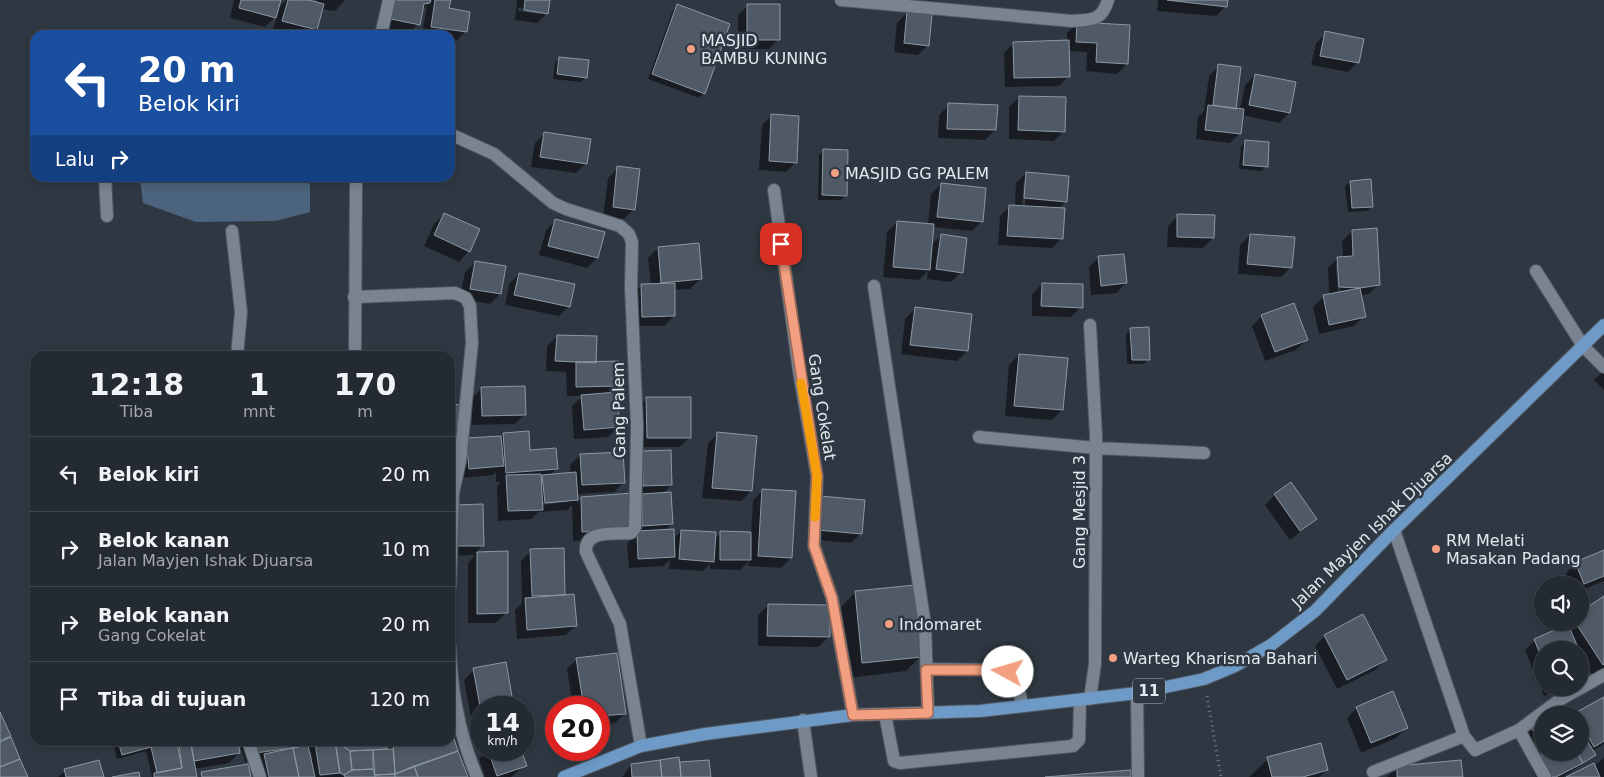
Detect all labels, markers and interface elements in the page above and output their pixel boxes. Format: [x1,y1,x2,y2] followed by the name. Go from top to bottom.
[701,31,827,68] place label: MASJID BAMBU KUNING
[685,43,697,55] marker: MASJID BAMBU KUNING
[55,50,120,115] icon: left
[138,50,235,90] text: 20 m
[138,91,240,116] text: Belok kiri
[105,145,133,173] icon: right
[55,148,95,170] text: Lalu
[845,164,989,183] place label: MASJID GG PALEM
[829,167,841,179] marker: MASJID GG PALEM
[760,223,802,265] pin
[767,230,795,258] icon: arrive
[804,352,840,462] street label: Gang Cokelat
[609,362,629,458] street label: Gang Palem
[89,367,184,402] text: 12:18
[249,367,269,402] text: 1
[334,367,396,402] text: 170
[120,402,153,421] text: Tiba
[243,402,275,421] text: mnt
[357,402,373,421] text: m
[1287,448,1456,612] street label: Jalan Mayjen Ishak Djuarsa
[1070,455,1089,569] street label: Gang Mesjid 3
[55,460,83,488] icon: left
[98,463,199,485] text: Belok kiri
[381,463,430,485] text: 20 m
[98,529,230,551] text: Belok kanan
[1446,531,1581,568] place label: RM Melati Masakan Padang
[55,535,83,563] icon: right
[381,538,430,560] text: 10 m
[1430,543,1442,555] marker: RM Melati Masakan Padang
[98,551,313,570] text: Jalan Mayjen Ishak Djuarsa
[1534,576,1589,761] map controls
[1534,576,1589,631] button: sound
[98,604,230,626] text: Belok kanan
[55,610,83,638] icon: right
[381,613,430,635] text: 20 m
[899,615,982,634] place label: Indomaret
[883,618,895,630] marker: Indomaret
[98,626,206,645] text: Gang Cokelat
[1534,641,1589,696] button: search
[981,645,1033,697] position arrow
[1123,649,1318,668] place label: Warteg Kharisma Bahari
[1107,652,1119,664] marker: Warteg Kharisma Bahari
[1133,678,1165,704] road number: 11
[55,685,83,713] icon: arrive
[98,688,246,710] text: Tiba di tujuan
[369,688,430,710] text: 120 m
[545,696,610,761] speed limit sign: 20
[1534,706,1589,761] button: layers
[485,708,520,737] text: 14
[487,734,518,748] text: km/h

